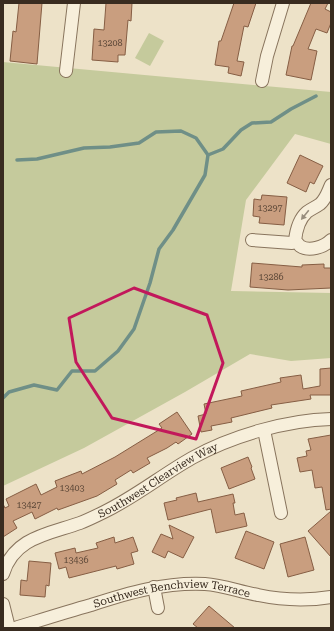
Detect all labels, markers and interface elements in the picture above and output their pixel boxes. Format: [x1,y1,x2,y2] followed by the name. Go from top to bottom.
[97,38,123,48] house number: 13208
[257,203,283,213] house number: 13297
[301,210,309,221] one-way arrow
[258,272,284,282] house number: 13286
[96,440,220,521] street label: Southwest Clearview Way
[59,483,85,493] house number: 13403
[16,500,42,510] house number: 13427
[63,555,89,565] house number: 13436
[91,577,251,610] street label: Southwest Benchview Terrace

